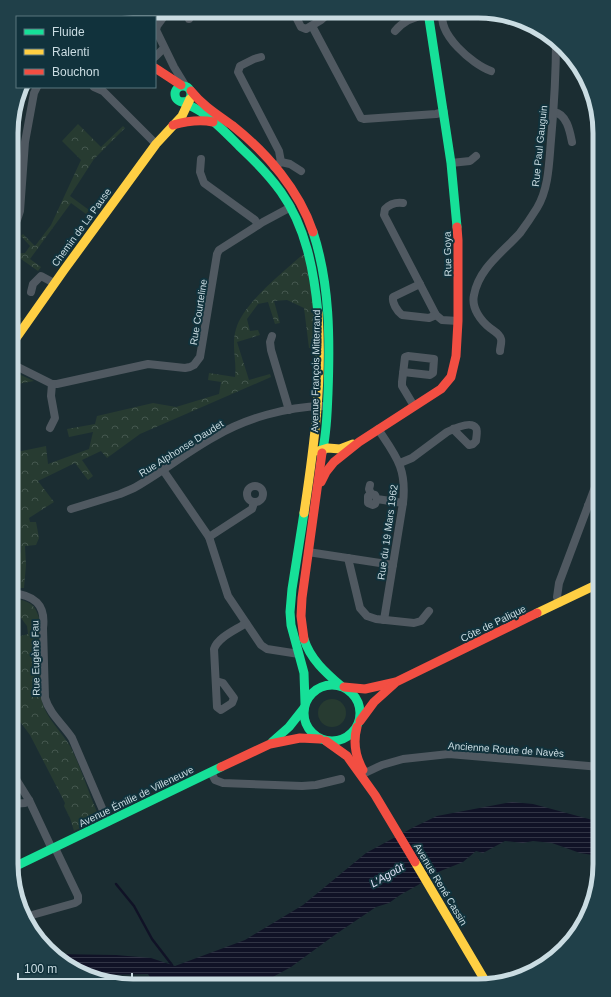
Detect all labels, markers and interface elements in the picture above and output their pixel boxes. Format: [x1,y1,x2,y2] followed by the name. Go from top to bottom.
[16,16,156,88] legend
[52,25,85,39] text: Fluide
[52,45,89,59] text: Ralenti
[52,65,99,79] text: Bouchon
[530,105,549,187] street label: Rue Paul Gauguin
[50,186,114,268] street label: Chemin de La Pause
[442,231,453,277] street label: Rue Goya
[188,278,209,346] street label: Rue Courteline
[309,310,322,432] street label: Avenue François Mitterrand
[137,418,226,479] street label: Rue Alphonse Daudet
[375,483,400,580] street label: Rue du 19 Mars 1962
[459,603,528,644] street label: Côte de Palique
[29,620,42,696] street label: Rue Eugène Fau
[448,740,564,759] street label: Ancienne Route de Navès
[77,763,196,829] street label: Avenue Émilie de Villeneuve
[412,841,469,927] street label: Avenue René Cassin
[368,860,407,889] water label: L'Agoût
[18,955,132,981] scale bar
[24,962,57,976] text: 100 m

